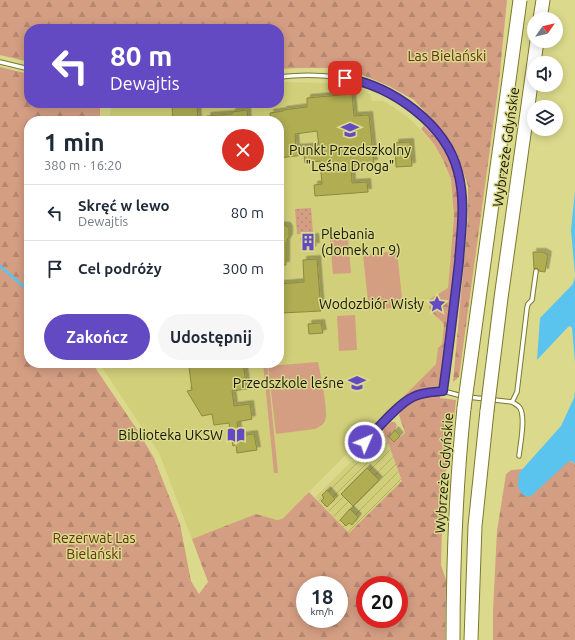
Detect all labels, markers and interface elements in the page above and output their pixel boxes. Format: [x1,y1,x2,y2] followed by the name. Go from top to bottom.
[527,12,563,48] north arrow
[527,12,563,136] map controls
[44,40,96,92] icon: left
[110,40,172,71] text: 80 m
[407,48,487,64] park label: Las Bielański
[527,56,563,92] button: sound
[328,61,362,95] pin
[334,67,356,89] icon: arrive
[110,73,179,93] text: Dewajtis
[490,86,522,208] street label: Wybrzeże Gdyńskie
[527,100,563,136] button: layers
[340,120,360,140] school or university icon: Punkt Przedszkolny "Leśna Droga"
[44,129,105,156] text: 1 min
[222,129,264,171] button: close
[289,142,411,174] place label: Punkt Przedszkolny "Leśna Droga"
[44,158,122,172] text: 380 m · 16:20
[78,197,170,214] text: Skręć w lewo
[44,202,66,224] icon: left
[231,204,264,221] text: 80 m
[78,214,128,228] text: Dewajtis
[321,226,401,258] place label: Plebania (domek nr 9)
[298,232,318,252] building icon: Plebania (domek nr 9)
[44,258,66,280] icon: arrive
[78,260,162,277] text: Cel podróży
[222,260,264,277] text: 300 m
[427,294,447,314] place icon: Wodozbiór Wisły
[319,296,424,312] place label: Wodozbiór Wisły
[44,314,150,360] button: Zakończ
[158,314,264,360] button: Udostępnij
[347,373,367,393] school or university icon: Przedszkole leśne
[233,375,344,391] place label: Przedszkole leśne
[432,412,456,534] street label: Wybrzeże Gdyńskie
[344,421,386,463] position arrow
[226,425,246,445] library icon: Biblioteka UKSW
[118,427,223,443] place label: Biblioteka UKSW
[52,530,136,562] park label: Rezerwat Las Bielański
[356,576,408,628] speed limit sign: 20
[311,585,333,608] text: 18
[310,606,334,617] text: km/h

